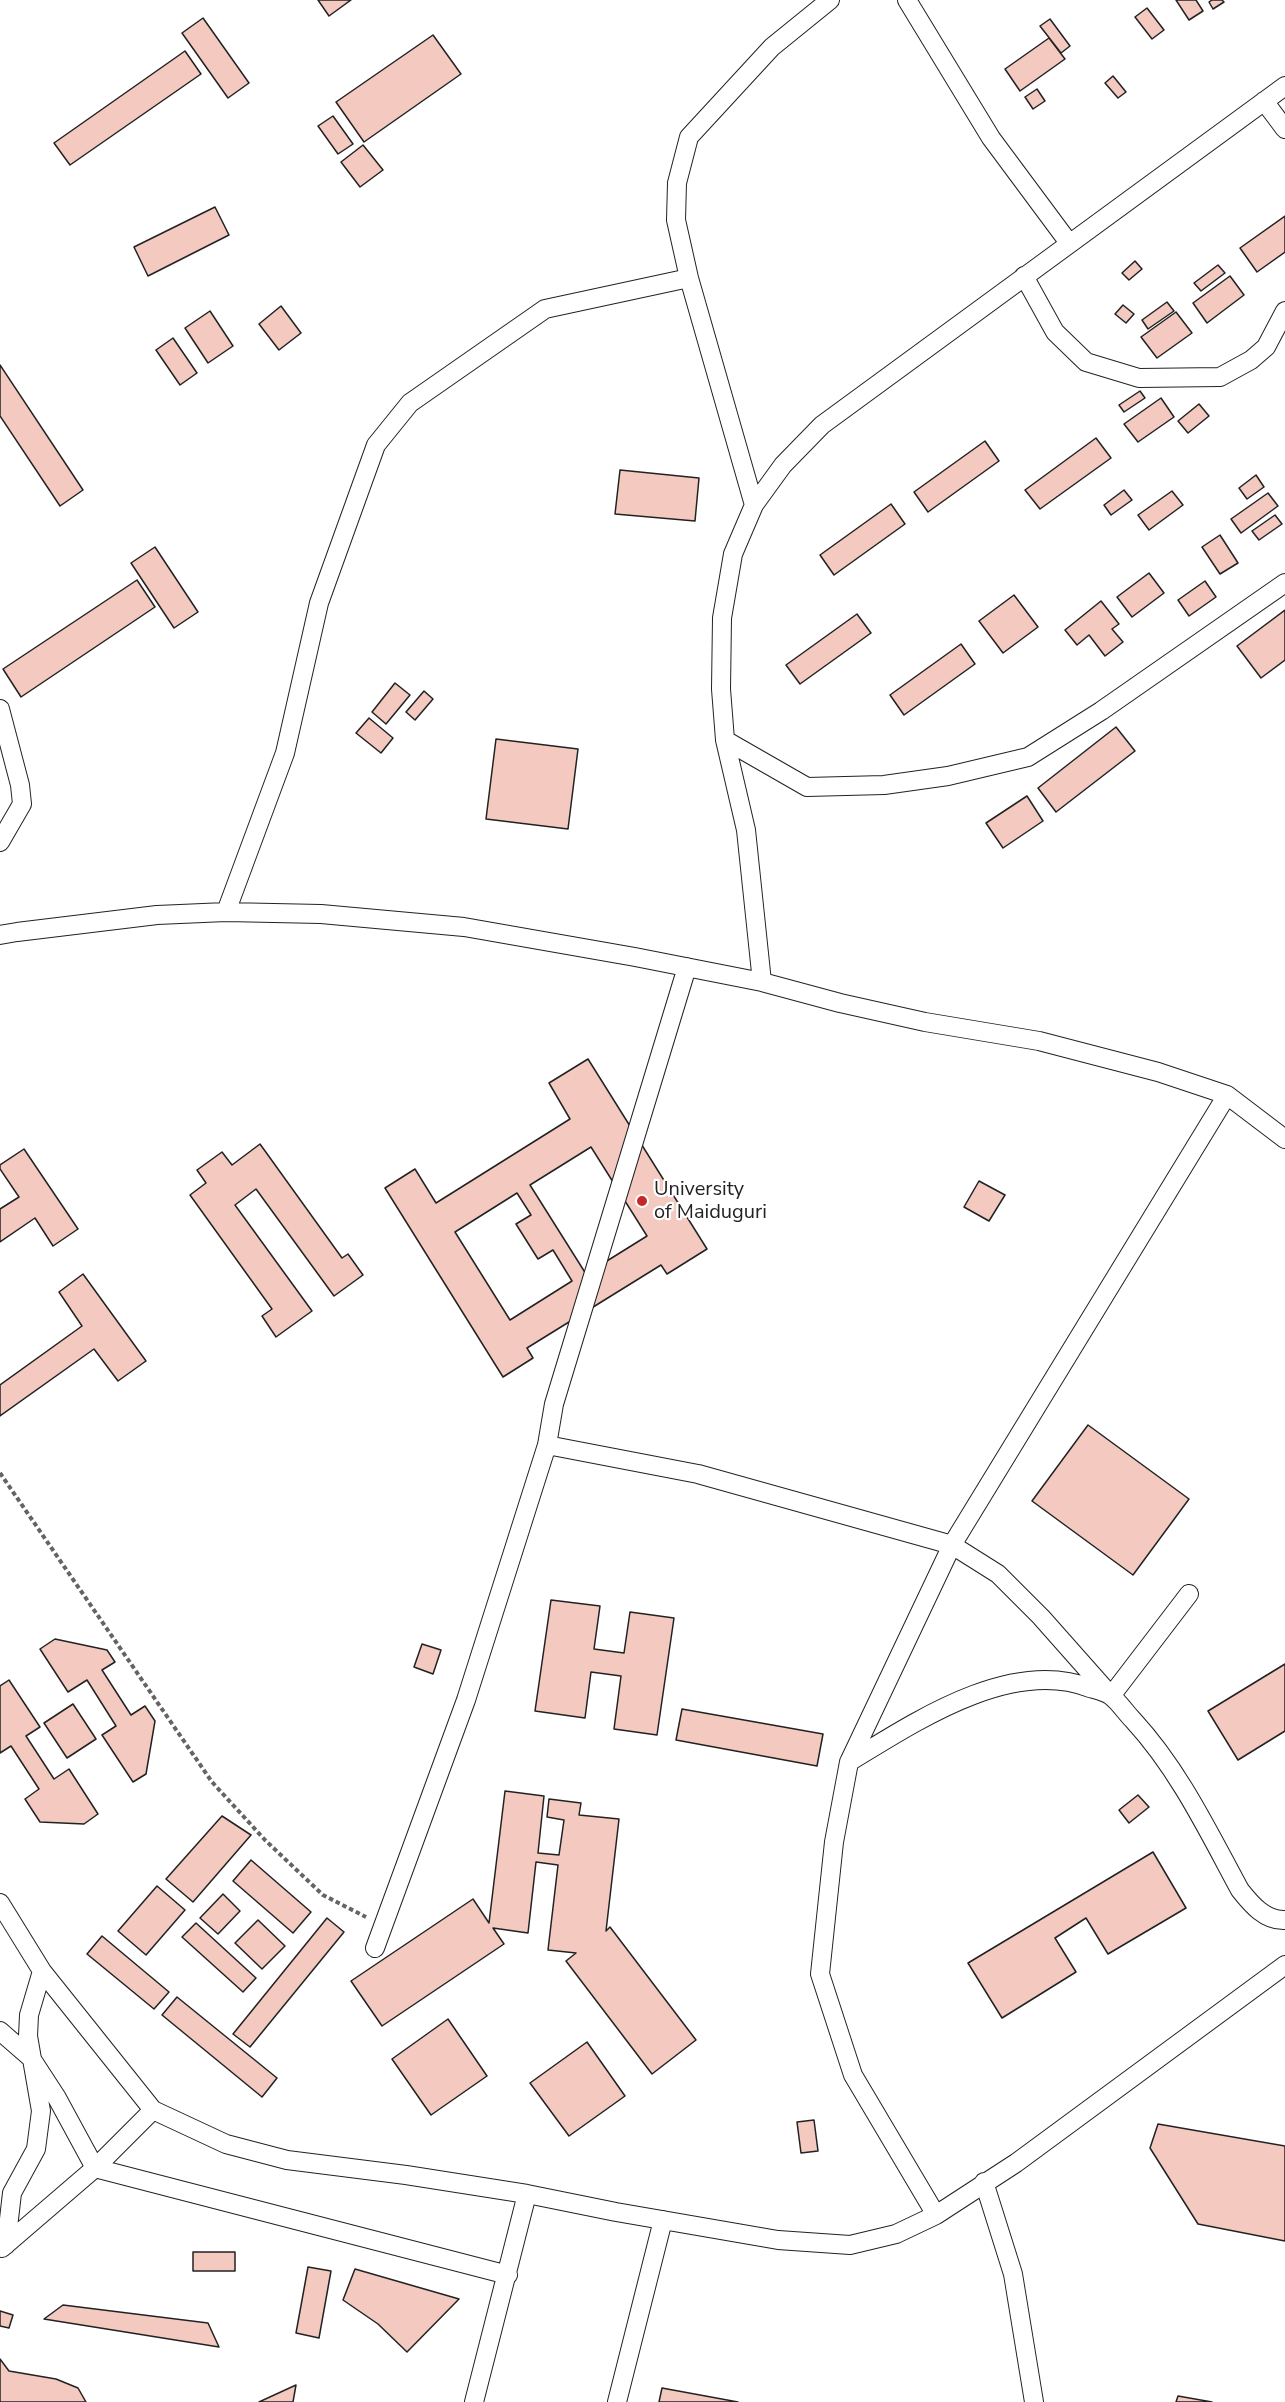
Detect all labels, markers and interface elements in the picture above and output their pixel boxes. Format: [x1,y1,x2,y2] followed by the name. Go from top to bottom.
[654,1178,767,1225] place label: University of Maiduguri
[635,1194,649,1208] marker: University of Maiduguri

